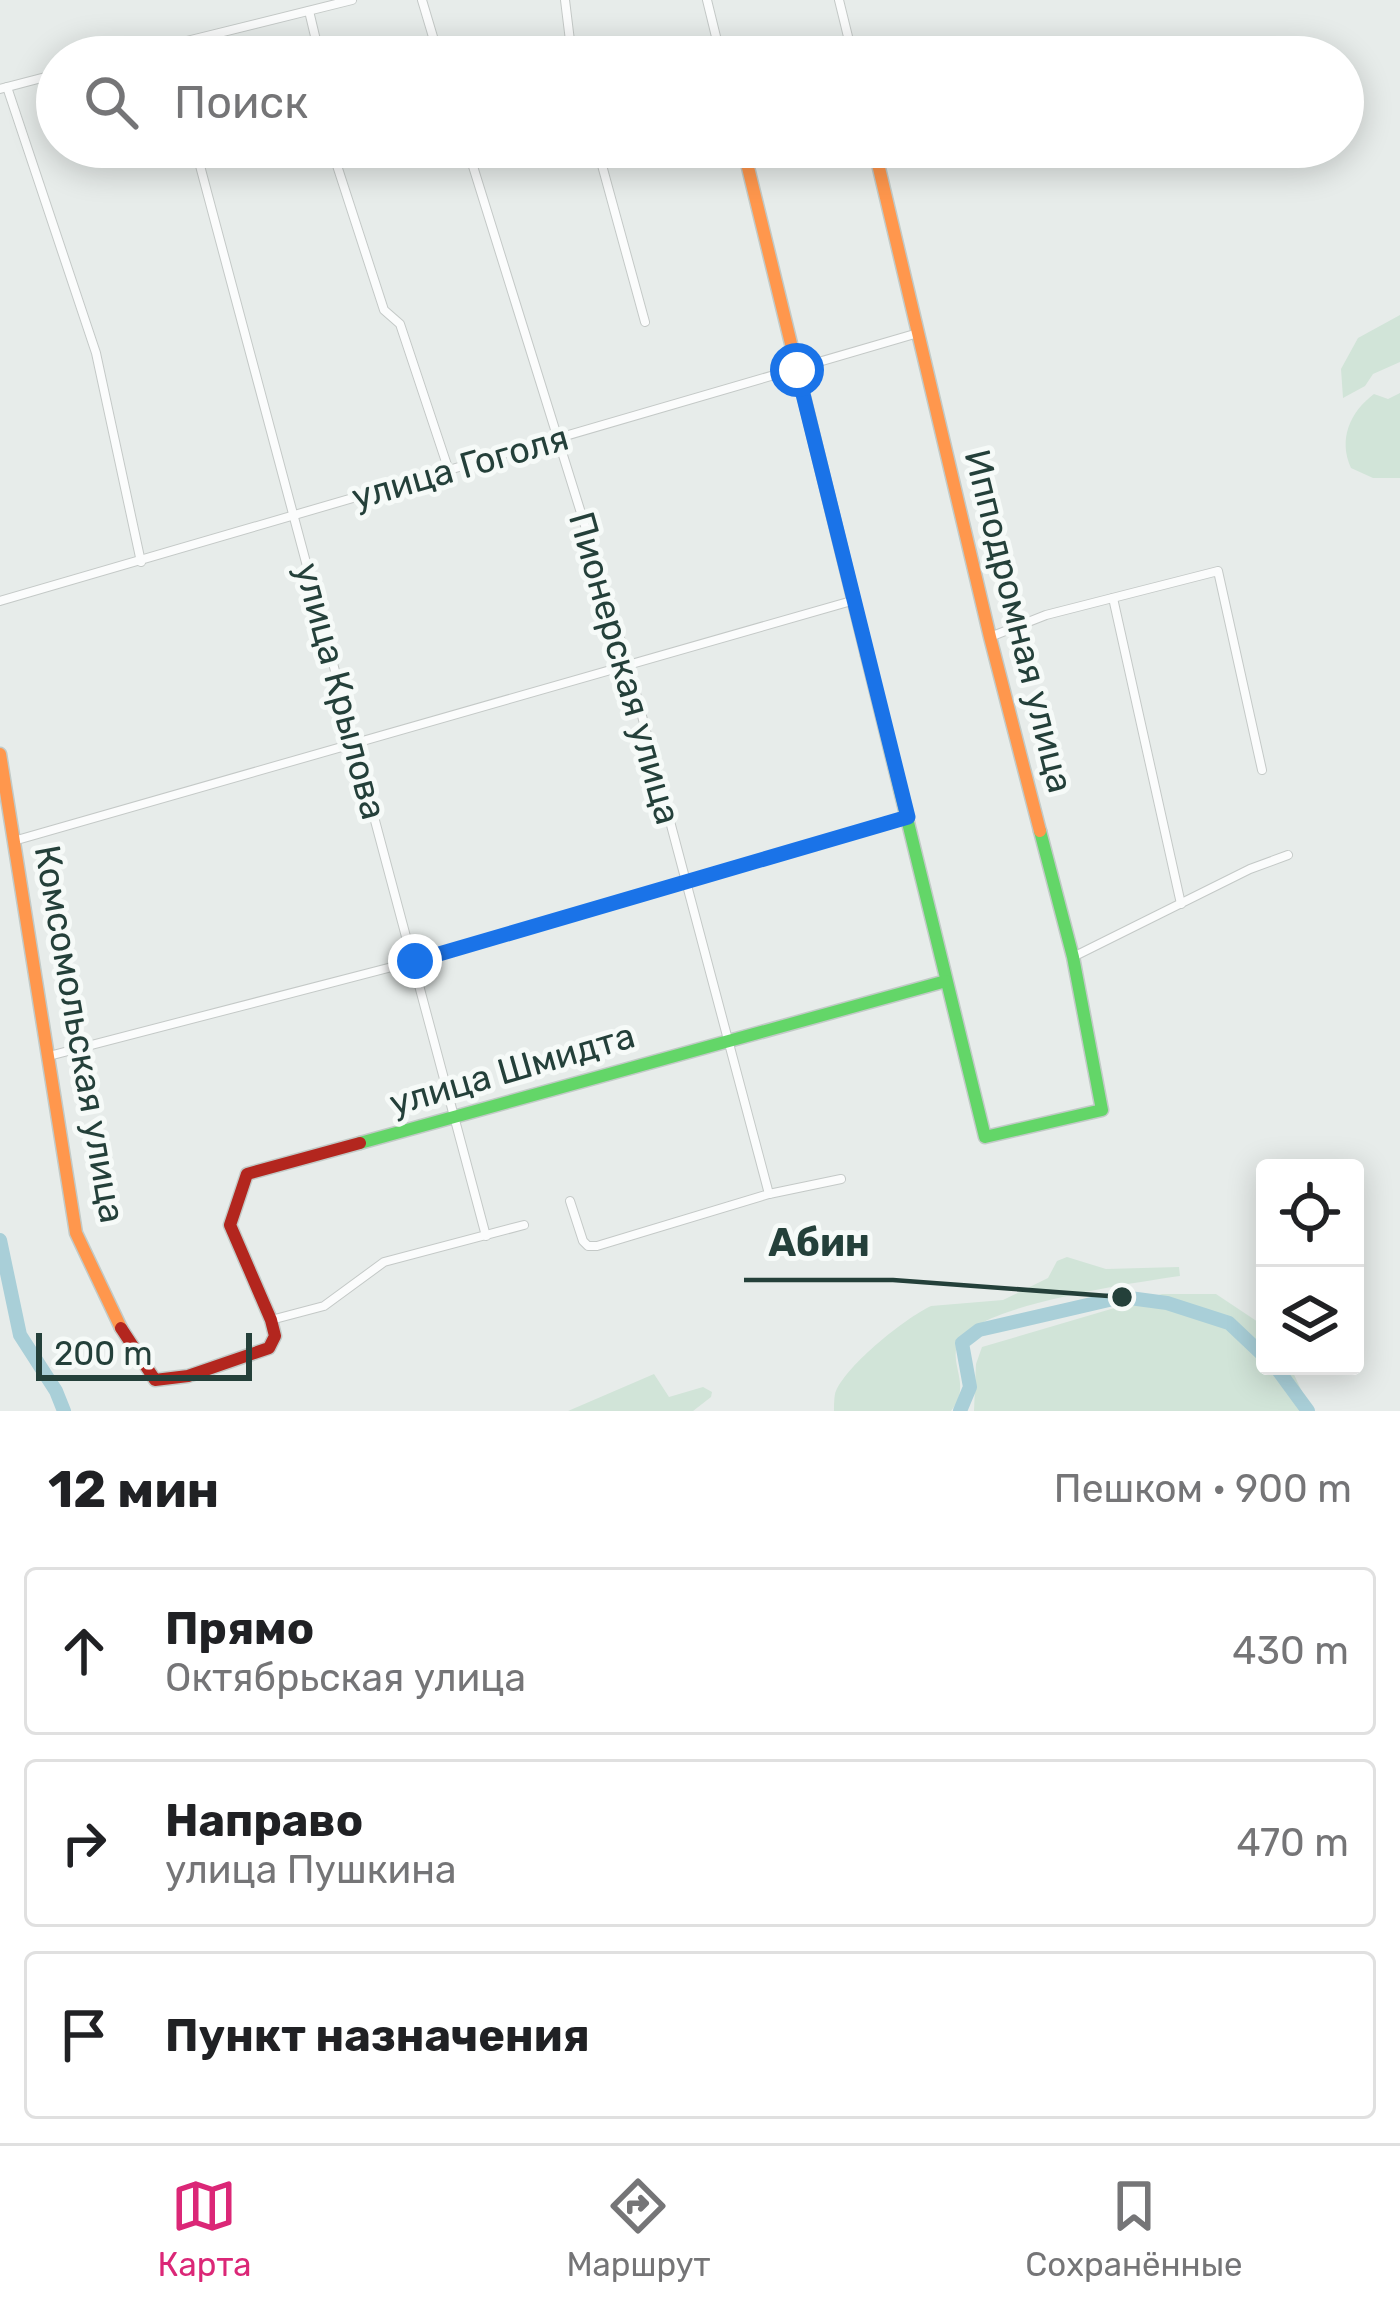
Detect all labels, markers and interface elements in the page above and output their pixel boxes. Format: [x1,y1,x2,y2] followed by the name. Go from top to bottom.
[36,36,1364,168] search box
[78,69,144,135] icon: search
[174,76,308,129] text: Поиск
[770,343,824,397] route start
[347,416,573,518] street label: улица Гоголя
[956,445,1082,797] street label: Ипподромная улица
[560,507,690,829] street label: Пионерская улица
[286,558,396,824] street label: улица Крылова
[26,842,134,1226] street label: Комсомольская улица
[388,934,442,988] route end
[384,1013,640,1125] street label: улица Шмидта
[1256,1159,1364,1375] map controls
[1256,1159,1364,1267] button: locate
[744,1205,893,1280] callout: Абин
[768,1220,870,1266] text: Абин
[1256,1267,1364,1375] button: layers
[36,1327,252,1380] scale bar
[54,1334,153,1373] text: 200 m
[48,1459,219,1520] text: 12 мин
[1054,1466,1352,1512] text: Пешком · 900 m
[165,1602,314,1655] text: Прямо
[51,1618,117,1684] icon: ahead
[1232,1628,1349,1674] text: 430 m
[165,1655,526,1701] text: Октябрьская улица
[165,1794,363,1847] text: Направо
[51,1810,117,1876] icon: right
[1236,1820,1349,1866] text: 470 m
[165,1847,457,1893] text: улица Пушкина
[51,2002,117,2068] icon: arrive
[165,2009,590,2062] text: Пункт назначения
[157,2173,252,2284] tab: Карта
[566,2173,710,2284] tab: Маршрут
[1025,2173,1243,2284] tab: Сохранённые

